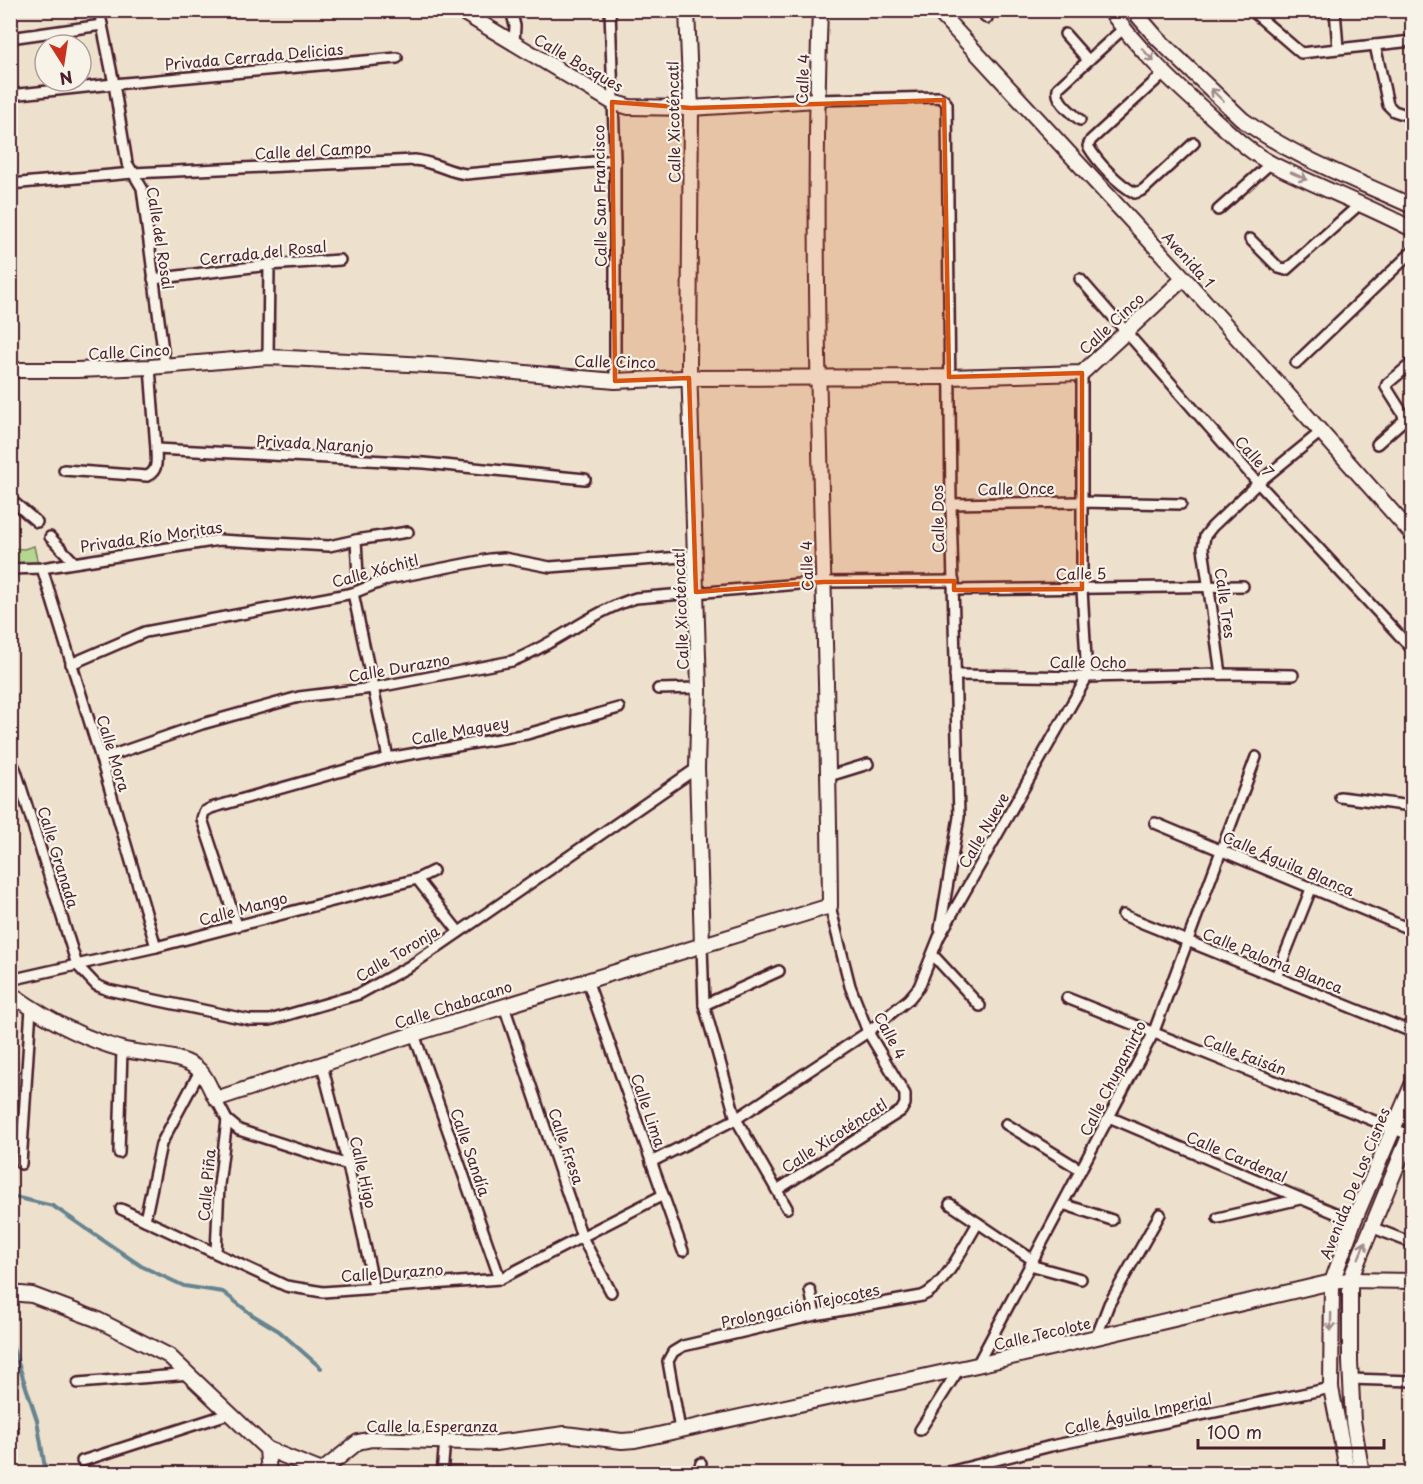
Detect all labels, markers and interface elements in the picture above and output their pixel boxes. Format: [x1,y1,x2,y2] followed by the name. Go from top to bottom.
[530,27,628,97] street label: Calle Bosques
[33,33,93,93] north arrow
[164,37,344,75] street label: Privada Cerrada Delicias
[1141,47,1155,62] one-way arrow
[790,53,814,105] street label: Calle 4
[660,61,686,183] street label: Calle Xicoténcatl
[58,66,75,92] text: N
[1209,88,1224,102] one-way arrow
[586,125,612,267] street label: Calle San Francisco
[254,135,372,165] street label: Calle del Campo
[1290,171,1308,182] one-way arrow
[142,185,180,291] street label: Calle del Rosal
[1157,226,1221,292] street label: Avenida 1
[198,234,328,270] street label: Cerrada del Rosal
[1073,287,1149,359] street label: Calle Cinco
[88,337,170,365] street label: Calle Cinco
[574,349,656,373] street label: Calle Cinco
[256,428,374,458] street label: Privada Naranjo
[1230,430,1280,482] street label: Calle 7
[977,476,1055,500] street label: Calle Once
[925,485,949,553] street label: Calle Dos
[78,515,224,557] street label: Privada Río Moritas
[794,540,818,592] street label: Calle 4
[329,547,421,593] street label: Calle Xóchitl
[666,548,694,670] street label: Calle Xicoténcatl
[1056,561,1106,585] street label: Calle 5
[1210,566,1242,640] street label: Calle Tres
[347,647,451,687] street label: Calle Durazno
[1050,650,1126,673] street label: Calle Ocho
[409,710,511,750] street label: Calle Maguey
[91,712,137,795] street label: Calle Mora
[952,788,1014,872] street label: Calle Nueve
[33,803,86,911] street label: Calle Granada
[1219,825,1359,901] street label: Calle Águila Blanca
[196,885,290,931] street label: Calle Mango
[351,919,444,987] street label: Calle Toronja
[1199,921,1347,999] street label: Calle Paloma Blanca
[391,974,515,1034] street label: Calle Chabacano
[869,1007,913,1063] street label: Calle 4
[1073,1016,1151,1140] street label: Calle Chupamirto
[1200,1028,1290,1080] street label: Calle Faisán
[626,1070,672,1150] street label: Calle Lima
[777,1092,891,1178] street label: Calle Xicoténcatl
[1313,1104,1395,1262] street label: Avenida De Los Cisnes
[445,1105,497,1200] street label: Calle Sandía
[543,1105,591,1188] street label: Calle Fresa
[1183,1124,1291,1188] street label: Calle Cardenal
[345,1134,383,1210] street label: Calle Higo
[191,1147,221,1222] street label: Calle Piña
[1357,1241,1368,1260] one-way arrow
[340,1257,444,1287] street label: Calle Durazno
[719,1277,881,1333] street label: Prolongación Tejocotes
[991,1311,1093,1355] street label: Calle Tecolote
[1326,1311,1337,1331] one-way arrow
[1062,1386,1214,1440] street label: Calle Águila Imperial
[1198,1412,1384,1450] scale bar
[366,1414,498,1437] street label: Calle la Esperanza
[1207,1418,1262,1445] text: 100 m

